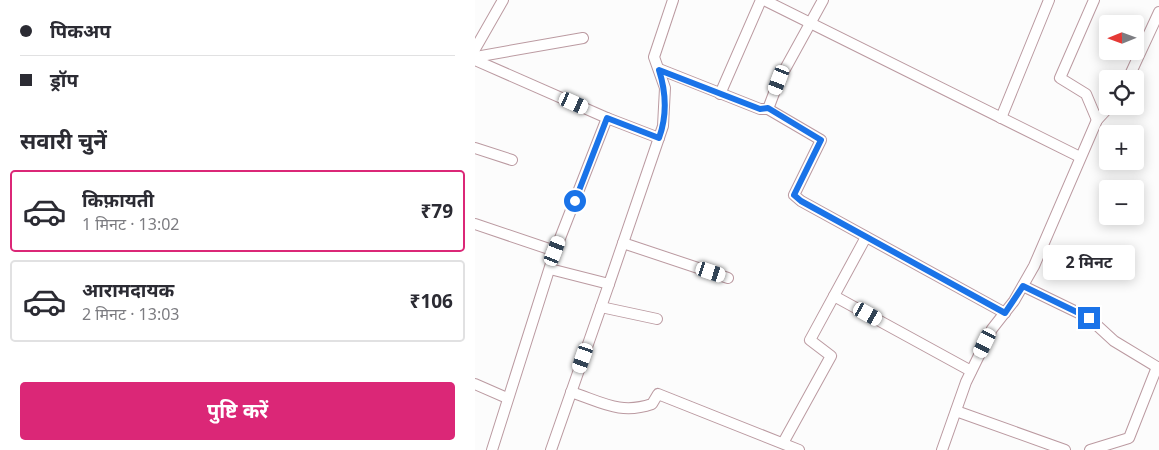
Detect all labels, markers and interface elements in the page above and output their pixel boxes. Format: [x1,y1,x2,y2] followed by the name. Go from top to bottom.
[1099,15,1144,60] north arrow
[1099,15,1144,225] map controls
[50,18,111,44] text: पिकअप
[766,63,791,97] car
[50,67,78,93] text: ड्रॉप
[1099,70,1144,115] button: locate
[557,90,590,116] car
[20,125,107,155] text: सवारी चुनें
[1099,125,1144,170] button: +
[1099,180,1144,225] button: −
[82,187,154,213] text: किफ़ायती
[22,189,67,234] icon: car
[564,190,586,212] route start
[420,198,453,224] text: ₹79
[82,213,179,235] text: 1 मिनट · 13:02
[542,234,567,268] car
[1043,246,1135,280] callout: 2 मिनट
[1066,251,1112,273] text: 2 मिनट
[694,260,727,284] car
[82,277,174,303] text: आरामदायक
[22,279,67,324] icon: car
[410,288,453,314] text: ₹106
[851,300,884,328] car
[82,303,179,325] text: 2 मिनट · 13:03
[1078,307,1100,329] route end
[971,326,998,360] car
[571,341,594,375] car
[20,382,455,440] button: पुष्टि करें

